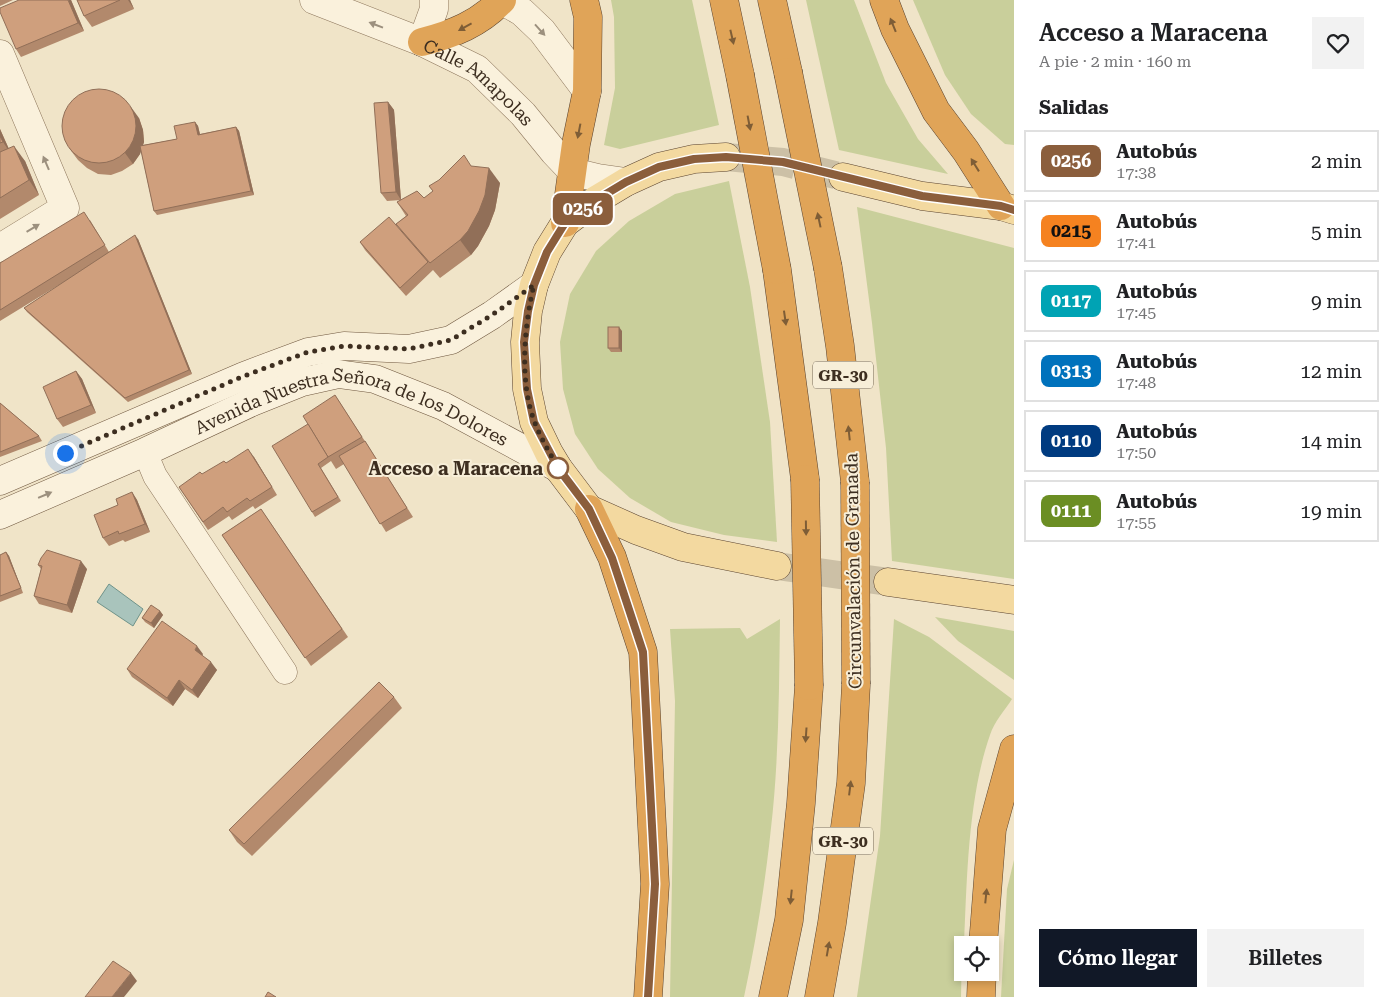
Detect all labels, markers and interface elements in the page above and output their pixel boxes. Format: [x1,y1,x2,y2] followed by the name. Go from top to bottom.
[1312,17,1364,69] button: heart
[889,18,897,32] one-way arrow
[1039,19,1268,47] text: Acceso a Maracena
[369,20,383,28] one-way arrow
[457,23,472,31] one-way arrow
[534,23,546,35] one-way arrow
[728,30,736,45] one-way arrow
[420,34,538,129] street label: Calle Amapolas
[1039,52,1191,71] text: A pie · 2 min · 160 m
[1039,96,1109,119] text: Salidas
[746,115,754,131] one-way arrow
[575,123,583,139] one-way arrow
[1116,140,1197,163] text: Autobús
[1051,150,1091,171] text: 0256
[1311,150,1362,173] text: 2 min
[42,156,50,170] one-way arrow
[970,158,980,171] one-way arrow
[1116,163,1156,182] text: 17:38
[548,193,618,225] line badge: 0256
[563,198,603,219] text: 0256
[1116,210,1197,233] text: Autobús
[814,211,822,227] one-way arrow
[1051,220,1091,241] text: 0215
[1311,220,1362,243] text: 5 min
[26,223,39,233] one-way arrow
[1116,233,1156,252] text: 17:41
[1116,280,1197,303] text: Autobús
[1051,290,1091,311] text: 0117
[1311,290,1362,313] text: 9 min
[1116,303,1156,322] text: 17:45
[781,311,789,327] one-way arrow
[1116,350,1197,373] text: Autobús
[1051,360,1091,381] text: 0313
[1300,360,1362,383] text: 12 min
[813,362,873,388] road number: GR-30
[191,363,512,450] text: Avenida Nuestra Señora de los Dolores
[1116,373,1156,392] text: 17:48
[1116,420,1197,443] text: Autobús
[184,421,520,455] street label: Avenida Nuestra Señora de los Dolores
[845,425,853,441] one-way arrow
[1051,430,1091,451] text: 0110
[1300,430,1362,453] text: 14 min
[53,441,78,466] your location
[1116,443,1156,462] text: 17:50
[840,452,866,689] street label: Circunvalación de Granada
[547,457,569,479] marker: Acceso a Maracena
[368,458,543,479] place label: Acceso a Maracena
[1116,490,1197,513] text: Autobús
[38,491,52,499] one-way arrow
[1051,500,1091,521] text: 0111
[1300,500,1362,523] text: 19 min
[1116,513,1156,532] text: 17:55
[802,520,810,536] one-way arrow
[801,727,809,743] one-way arrow
[846,780,854,796] one-way arrow
[813,828,873,854] road number: GR-30
[982,888,990,904] one-way arrow
[787,889,795,905] one-way arrow
[1039,929,1197,987] button: Cómo llegar
[1207,929,1364,987] button: Billetes
[954,936,999,981] map controls
[954,936,999,981] button: locate
[824,941,832,957] one-way arrow

